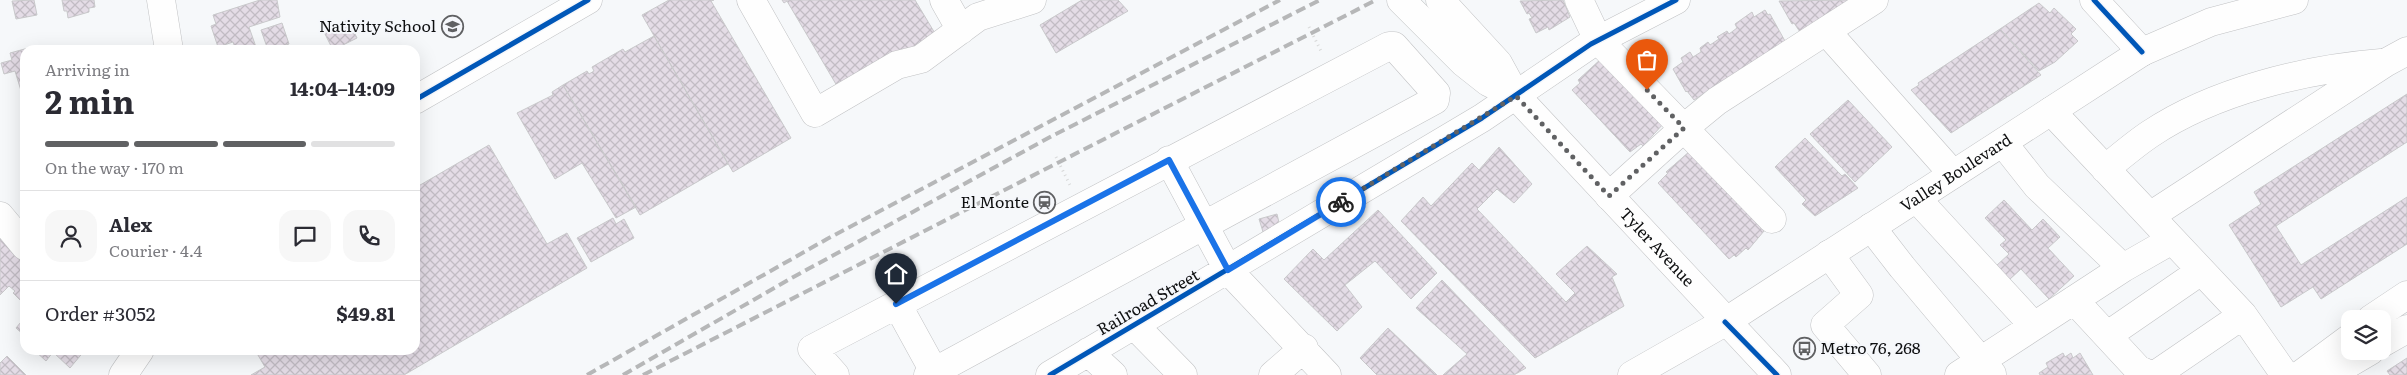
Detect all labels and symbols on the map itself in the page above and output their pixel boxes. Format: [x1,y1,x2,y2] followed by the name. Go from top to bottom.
[319,13,436,37] place label: Nativity School
[440,14,464,38] school or university icon: Nativity School
[1626,39,1668,90] pin
[1895,127,2016,217] street label: Valley Boulevard
[1316,177,1366,227] courier
[961,189,1029,213] place label: El Monte
[1033,190,1057,214] station icon: El Monte
[1615,201,1701,291] street label: Tyler Avenue
[875,253,917,304] pin
[1092,262,1204,340] street label: Railroad Street
[1820,335,1921,359] place label: Metro 76, 268
[1792,336,1816,360] bus stop icon: Metro 76, 268

